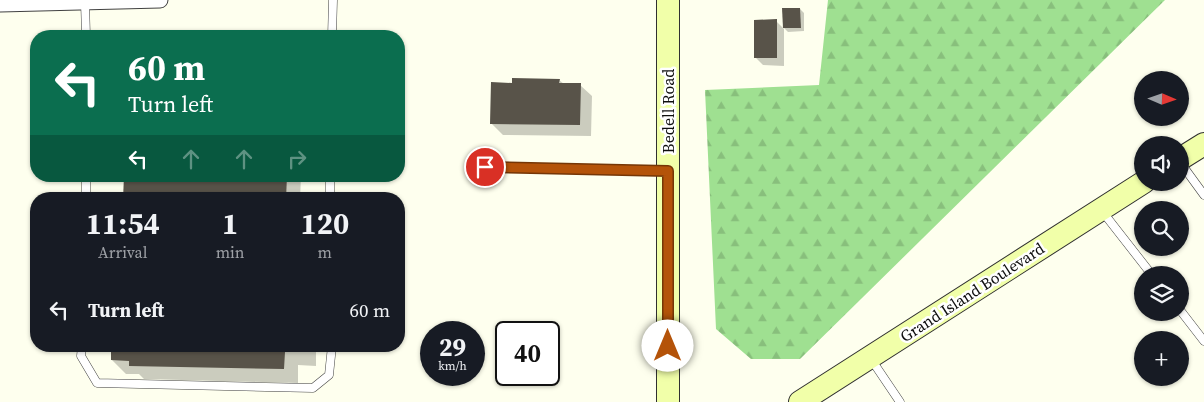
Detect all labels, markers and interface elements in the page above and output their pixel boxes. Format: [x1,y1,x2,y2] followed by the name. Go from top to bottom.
[128,44,205,92] text: 60 m
[45,50,110,115] icon: left
[657,69,679,153] street label: Bedell Road
[1134,71,1189,126] north arrow
[1134,71,1189,386] map controls
[128,89,213,119] text: Turn left
[1134,136,1189,191] button: sound
[124,145,152,173] icon: left
[177,145,205,173] icon: ahead
[230,145,258,173] icon: ahead
[283,145,311,173] icon: right
[464,146,506,188] pin
[471,153,499,181] icon: arrive
[1134,201,1189,256] button: search
[86,203,160,244] text: 11:54
[222,203,238,244] text: 1
[300,203,349,244] text: 120
[896,237,1048,347] street label: Grand Island Boulevard
[98,241,148,263] text: Arrival
[216,241,245,263] text: min
[318,241,332,263] text: m
[1134,266,1189,321] button: layers
[45,296,73,324] icon: left
[88,297,164,323] text: Turn left
[349,297,390,323] text: 60 m
[641,319,693,371] position arrow
[495,321,560,386] speed limit sign: 40
[439,330,466,364] text: 29
[1134,331,1189,386] button: +
[438,358,467,374] text: km/h

